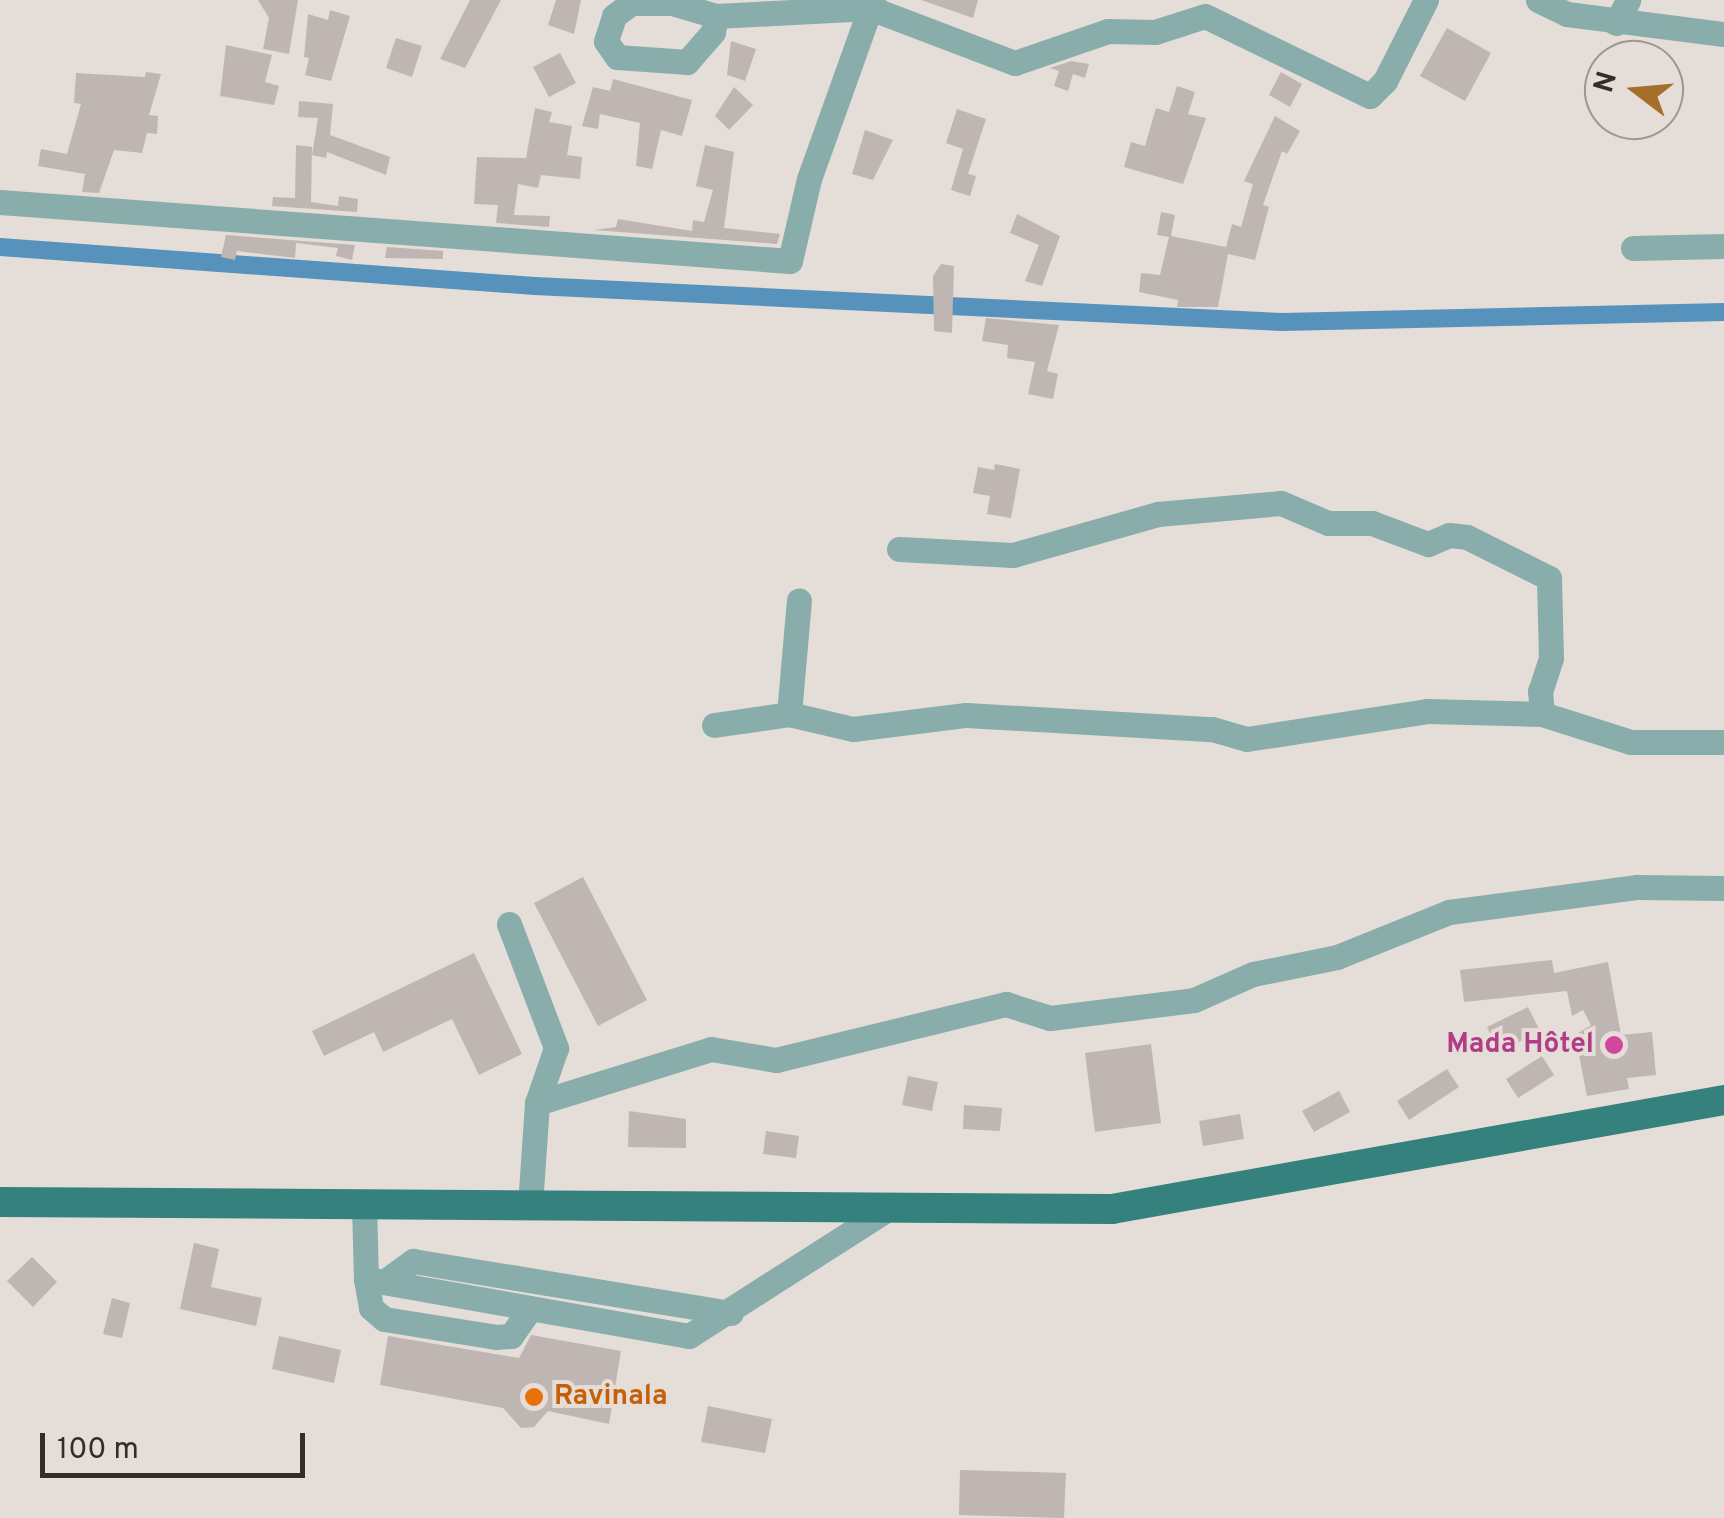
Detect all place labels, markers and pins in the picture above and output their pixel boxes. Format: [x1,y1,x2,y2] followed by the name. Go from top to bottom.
[1446,1028,1594,1062] place label: Mada Hôtel
[1603,1034,1625,1056] marker: Mada Hôtel
[554,1380,667,1414] place label: Ravinala
[523,1386,545,1408] marker: Ravinala

